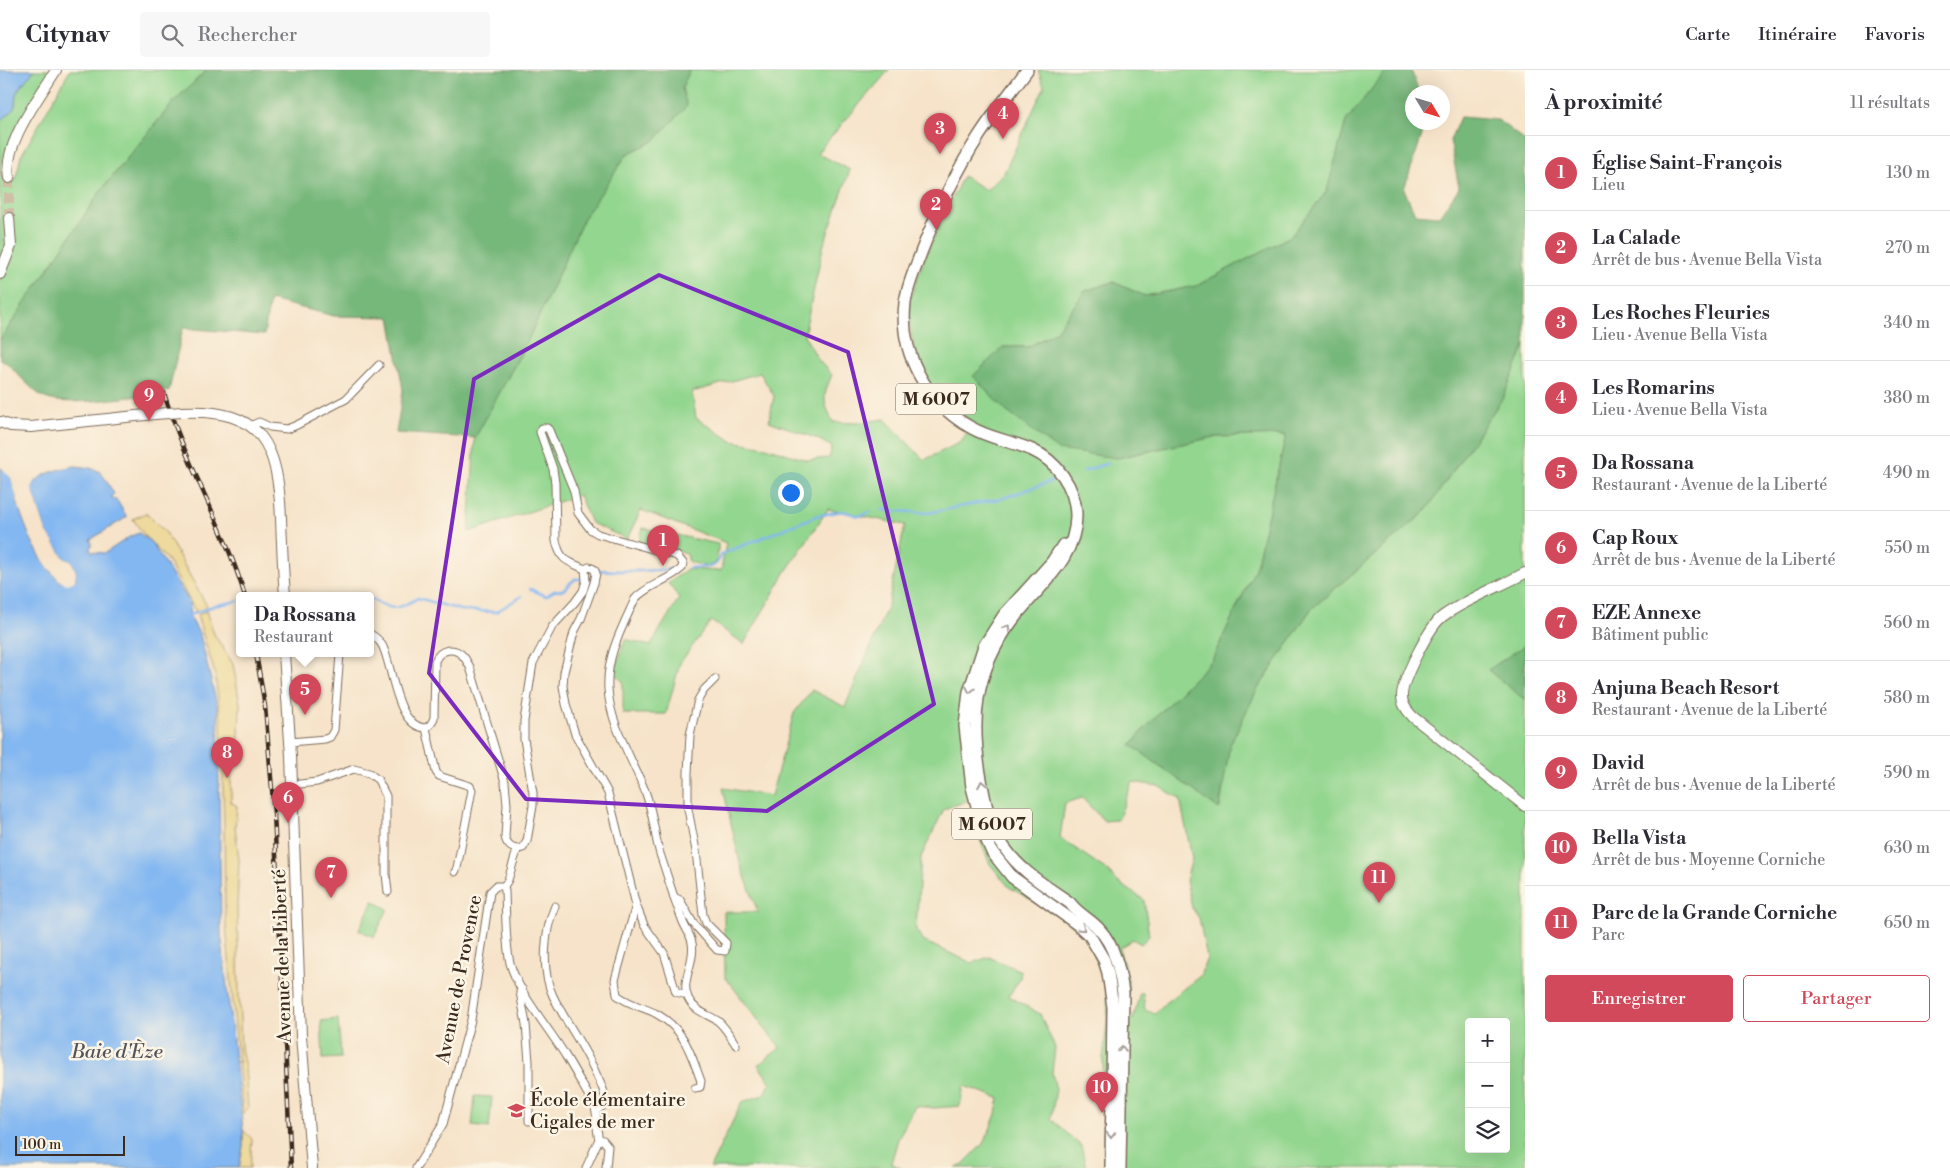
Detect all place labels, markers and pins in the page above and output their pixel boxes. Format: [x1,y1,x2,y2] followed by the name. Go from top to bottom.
[987,98,1019,139] pin: 4
[924,113,956,154] pin: 3
[920,189,952,230] pin: 2
[133,380,165,421] pin: 9
[647,525,679,566] pin: 1
[289,674,321,715] pin: 5
[211,737,243,778] pin: 8
[272,782,304,823] pin: 6
[315,857,347,898] pin: 7
[1363,862,1395,903] pin: 11
[1086,1072,1118,1113] pin: 10
[530,1087,685,1134] place label: École élémentaire Cigales de mer
[506,1100,526,1120] school or university icon: École élémentaire Cigales de mer

